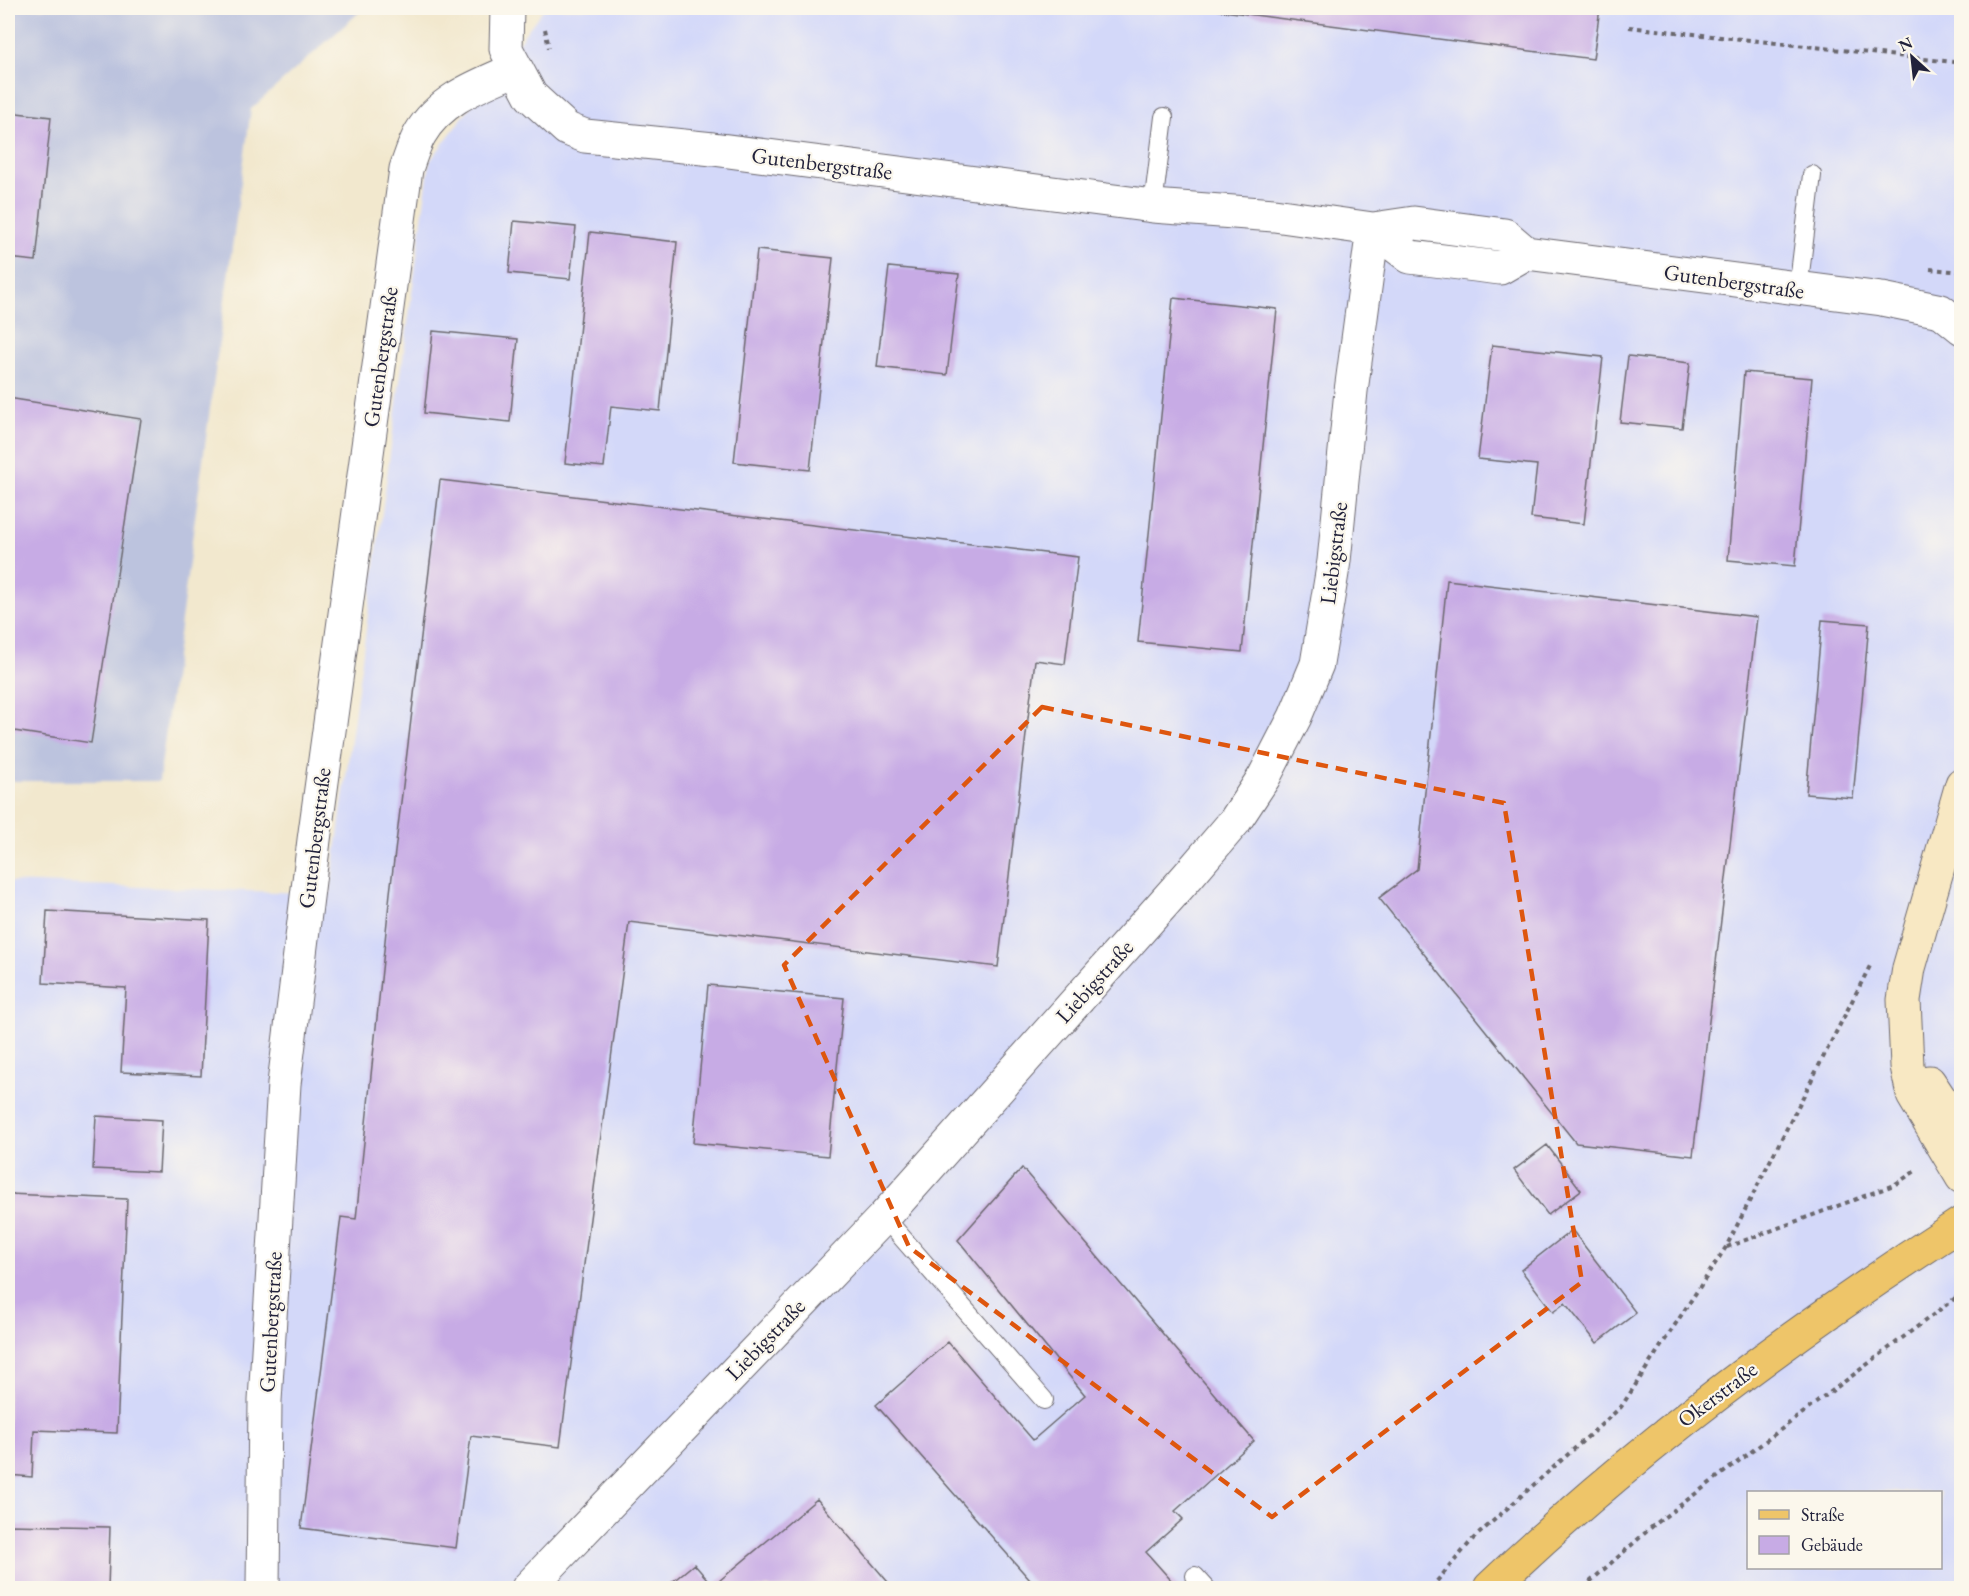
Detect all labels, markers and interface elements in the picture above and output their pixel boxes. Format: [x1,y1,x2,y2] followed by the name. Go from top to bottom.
[1882,27,1942,87] north arrow
[1895,32,1916,56] text: N
[750,140,894,187] street label: Gutenbergstraße
[1662,257,1806,306] street label: Gutenbergstraße
[356,285,405,429] street label: Gutenbergstraße
[1313,500,1354,606] street label: Liebigstraße
[291,766,338,910] street label: Gutenbergstraße
[1049,933,1140,1029] street label: Liebigstraße
[252,1250,289,1393] street label: Gutenbergstraße
[719,1292,812,1386] street label: Liebigstraße
[1672,1355,1763,1434] street label: Okerstraße
[1747,1491,1942,1569] legend
[1801,1503,1844,1526] text: Straße
[1801,1533,1863,1556] text: Gebäude

